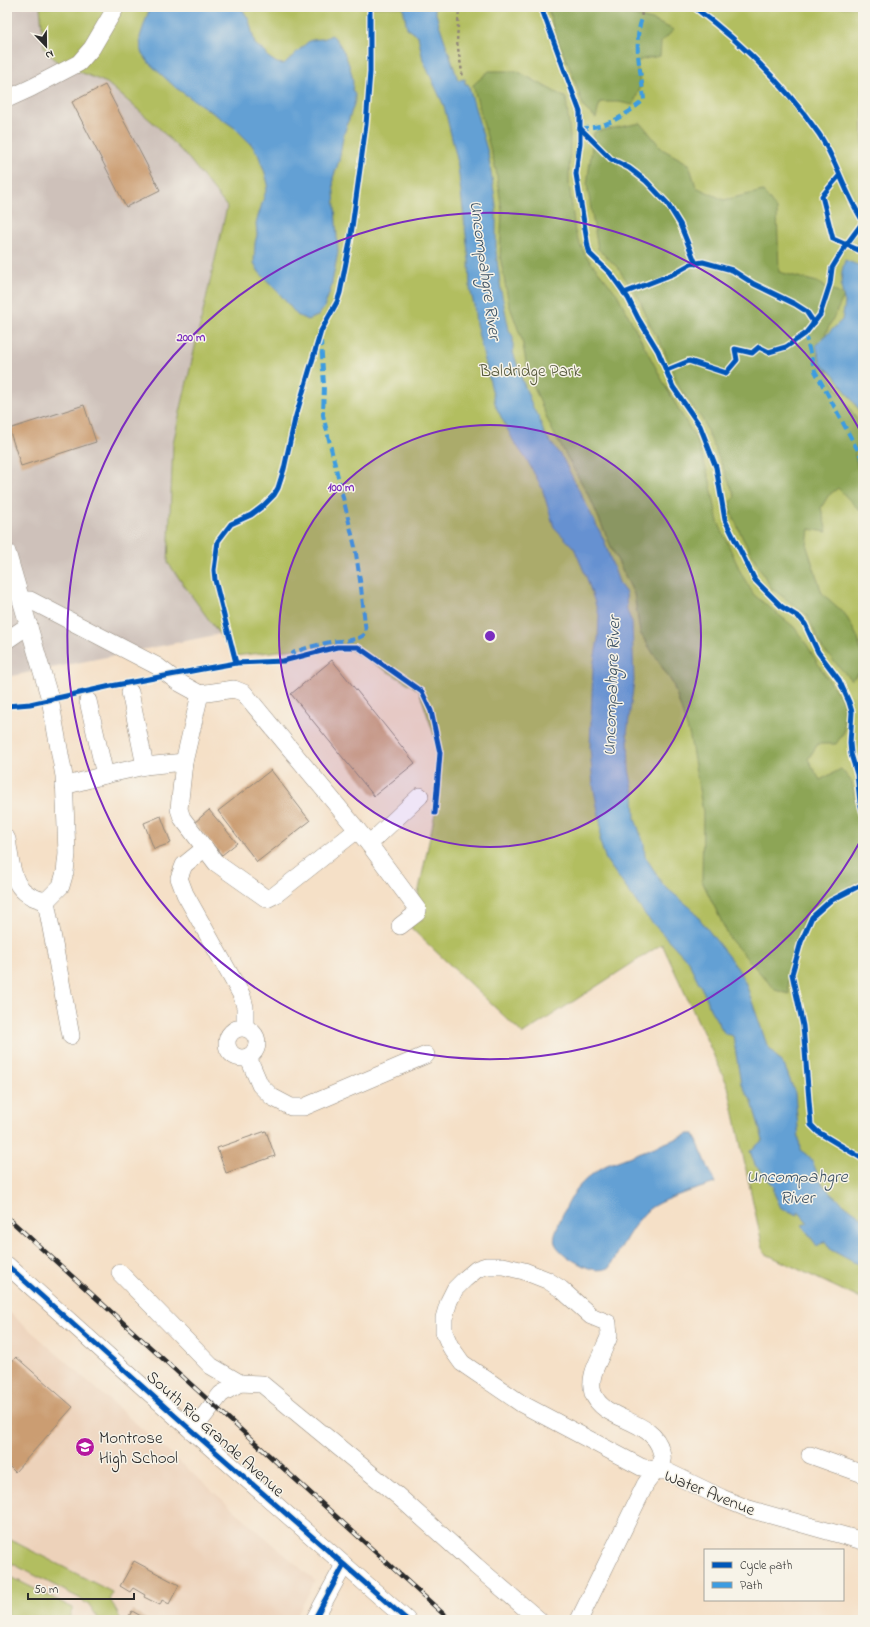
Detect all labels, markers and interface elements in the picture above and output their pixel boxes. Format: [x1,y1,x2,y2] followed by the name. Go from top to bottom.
[26,26,66,66] north arrow
[43,46,56,63] text: N
[461,199,507,344] water label: Uncompahgre River
[176,329,206,347] text: 200 m
[478,359,581,386] park label: Baldridge Park
[328,479,355,497] text: 100 m
[598,613,629,757] water label: Uncompahgre River
[483,629,497,643] centre of rings
[746,1165,849,1212] water label: Uncompahgre River
[140,1365,290,1503] street label: South Rio Grande Avenue
[99,1426,178,1473] place label: Montrose High School
[74,1436,96,1458] school or university icon: Montrose High School
[660,1464,759,1523] street label: Water Avenue
[704,1549,844,1601] legend
[740,1557,792,1576] text: Cycle path
[28,1575,134,1601] scale bar
[740,1577,763,1595] text: Path
[34,1581,58,1599] text: 50 m

